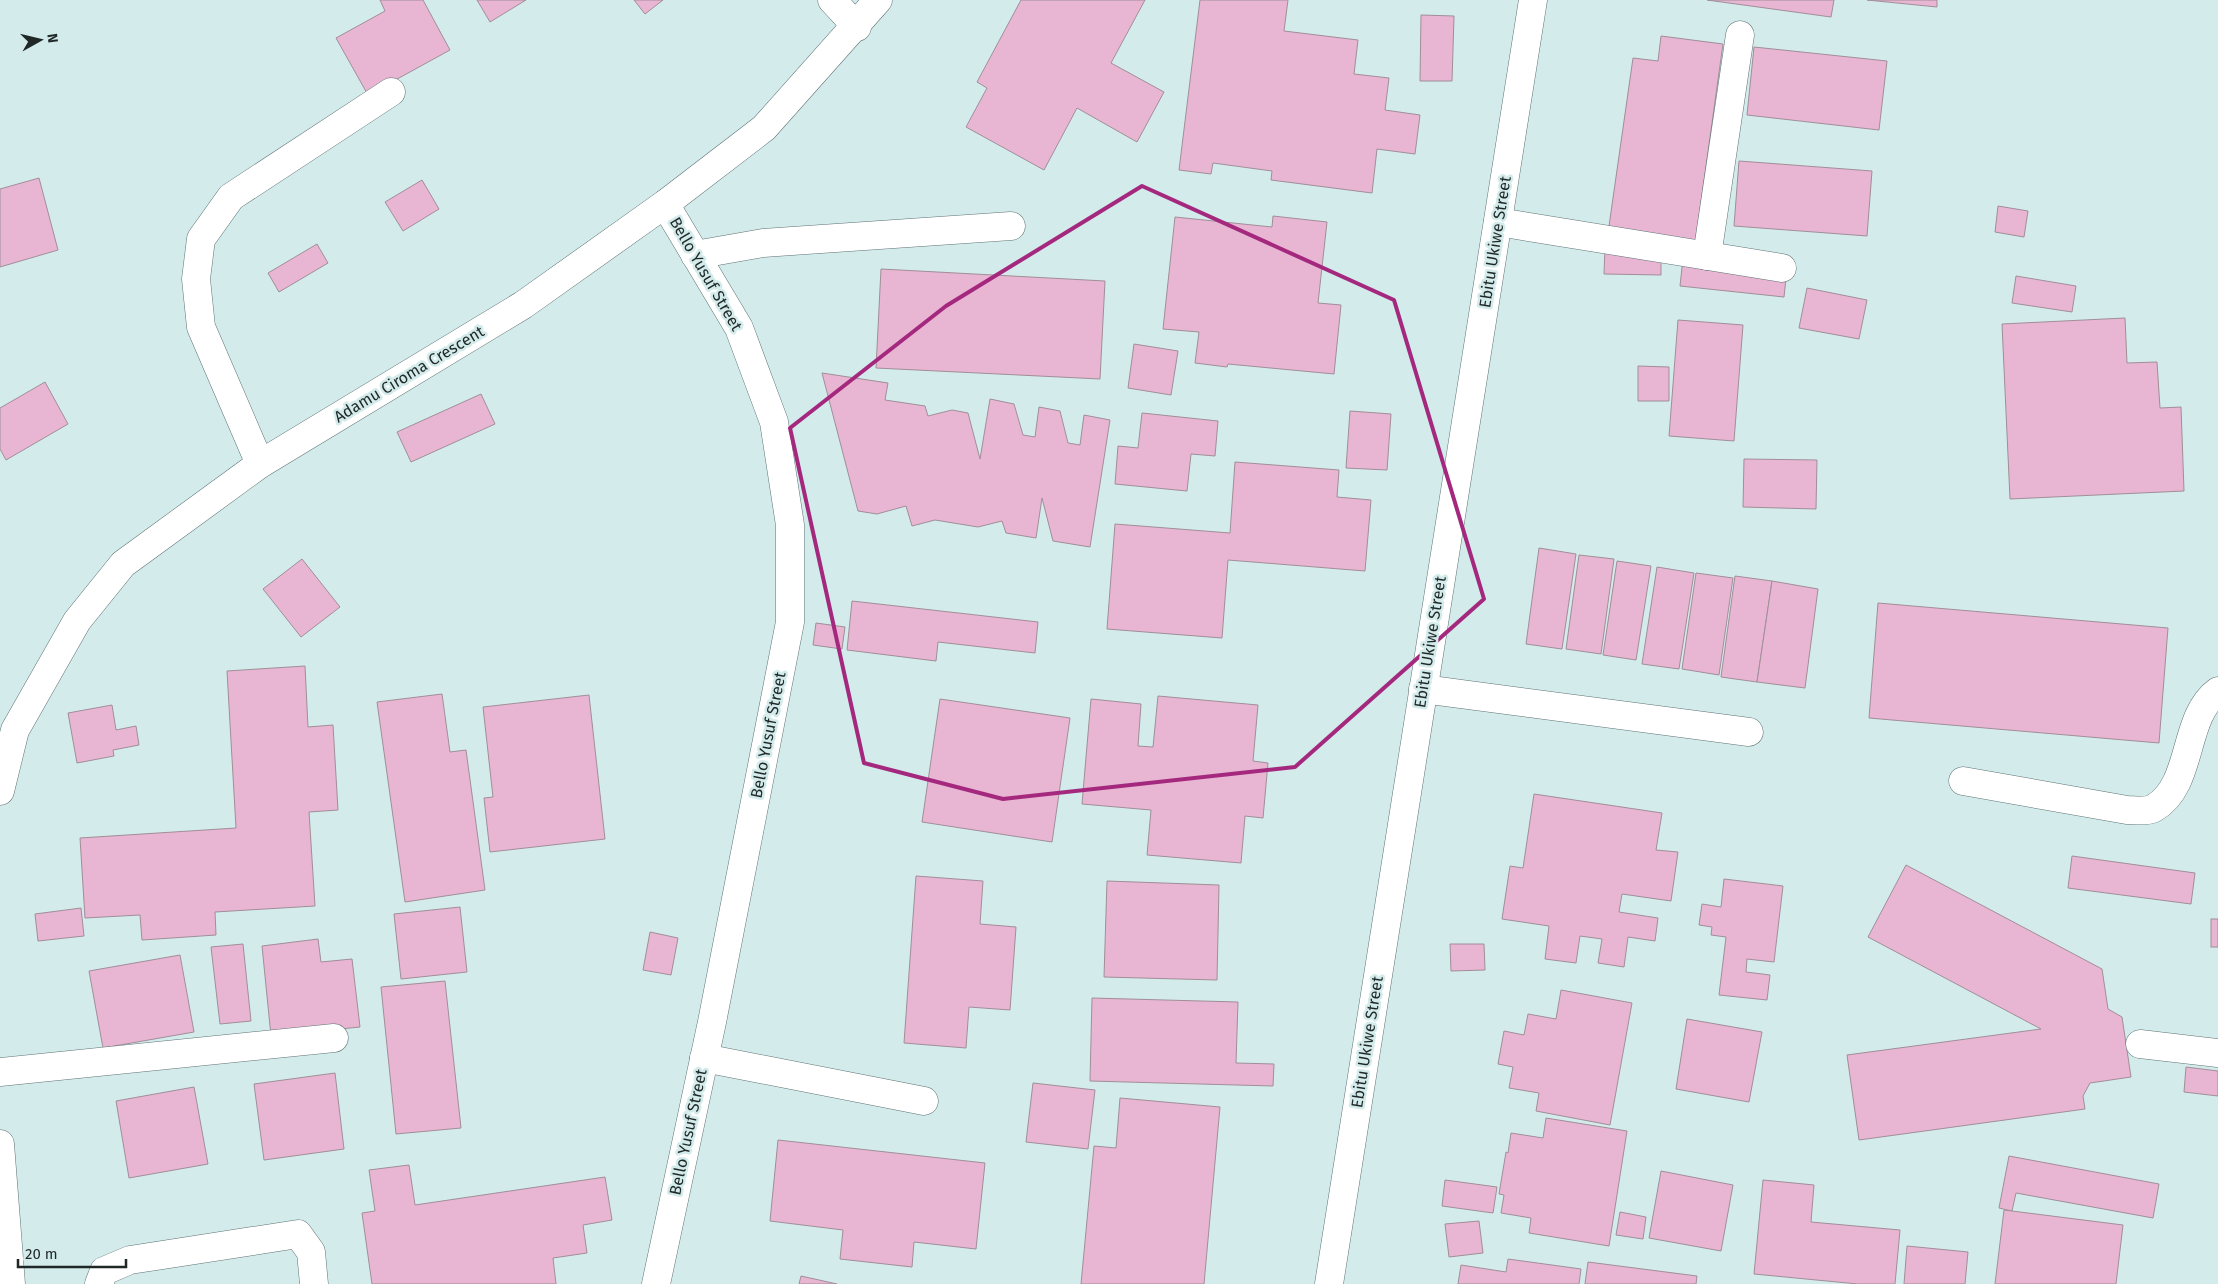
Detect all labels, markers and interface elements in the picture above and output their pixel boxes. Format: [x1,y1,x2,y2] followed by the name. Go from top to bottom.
[15,15,65,65] north arrow
[43,32,61,44] text: N
[1475,175,1515,309] street label: Ebitu Ukiwe Street
[666,214,746,335] street label: Bello Yusuf Street
[331,322,488,426] street label: Adamu Ciroma Crescent
[1410,575,1450,709] street label: Ebitu Ukiwe Street
[746,670,790,800] street label: Bello Yusuf Street
[1347,975,1387,1109] street label: Ebitu Ukiwe Street
[665,1067,711,1197] street label: Bello Yusuf Street
[18,1236,125,1268] scale bar
[25,1245,58,1263] text: 20 m

